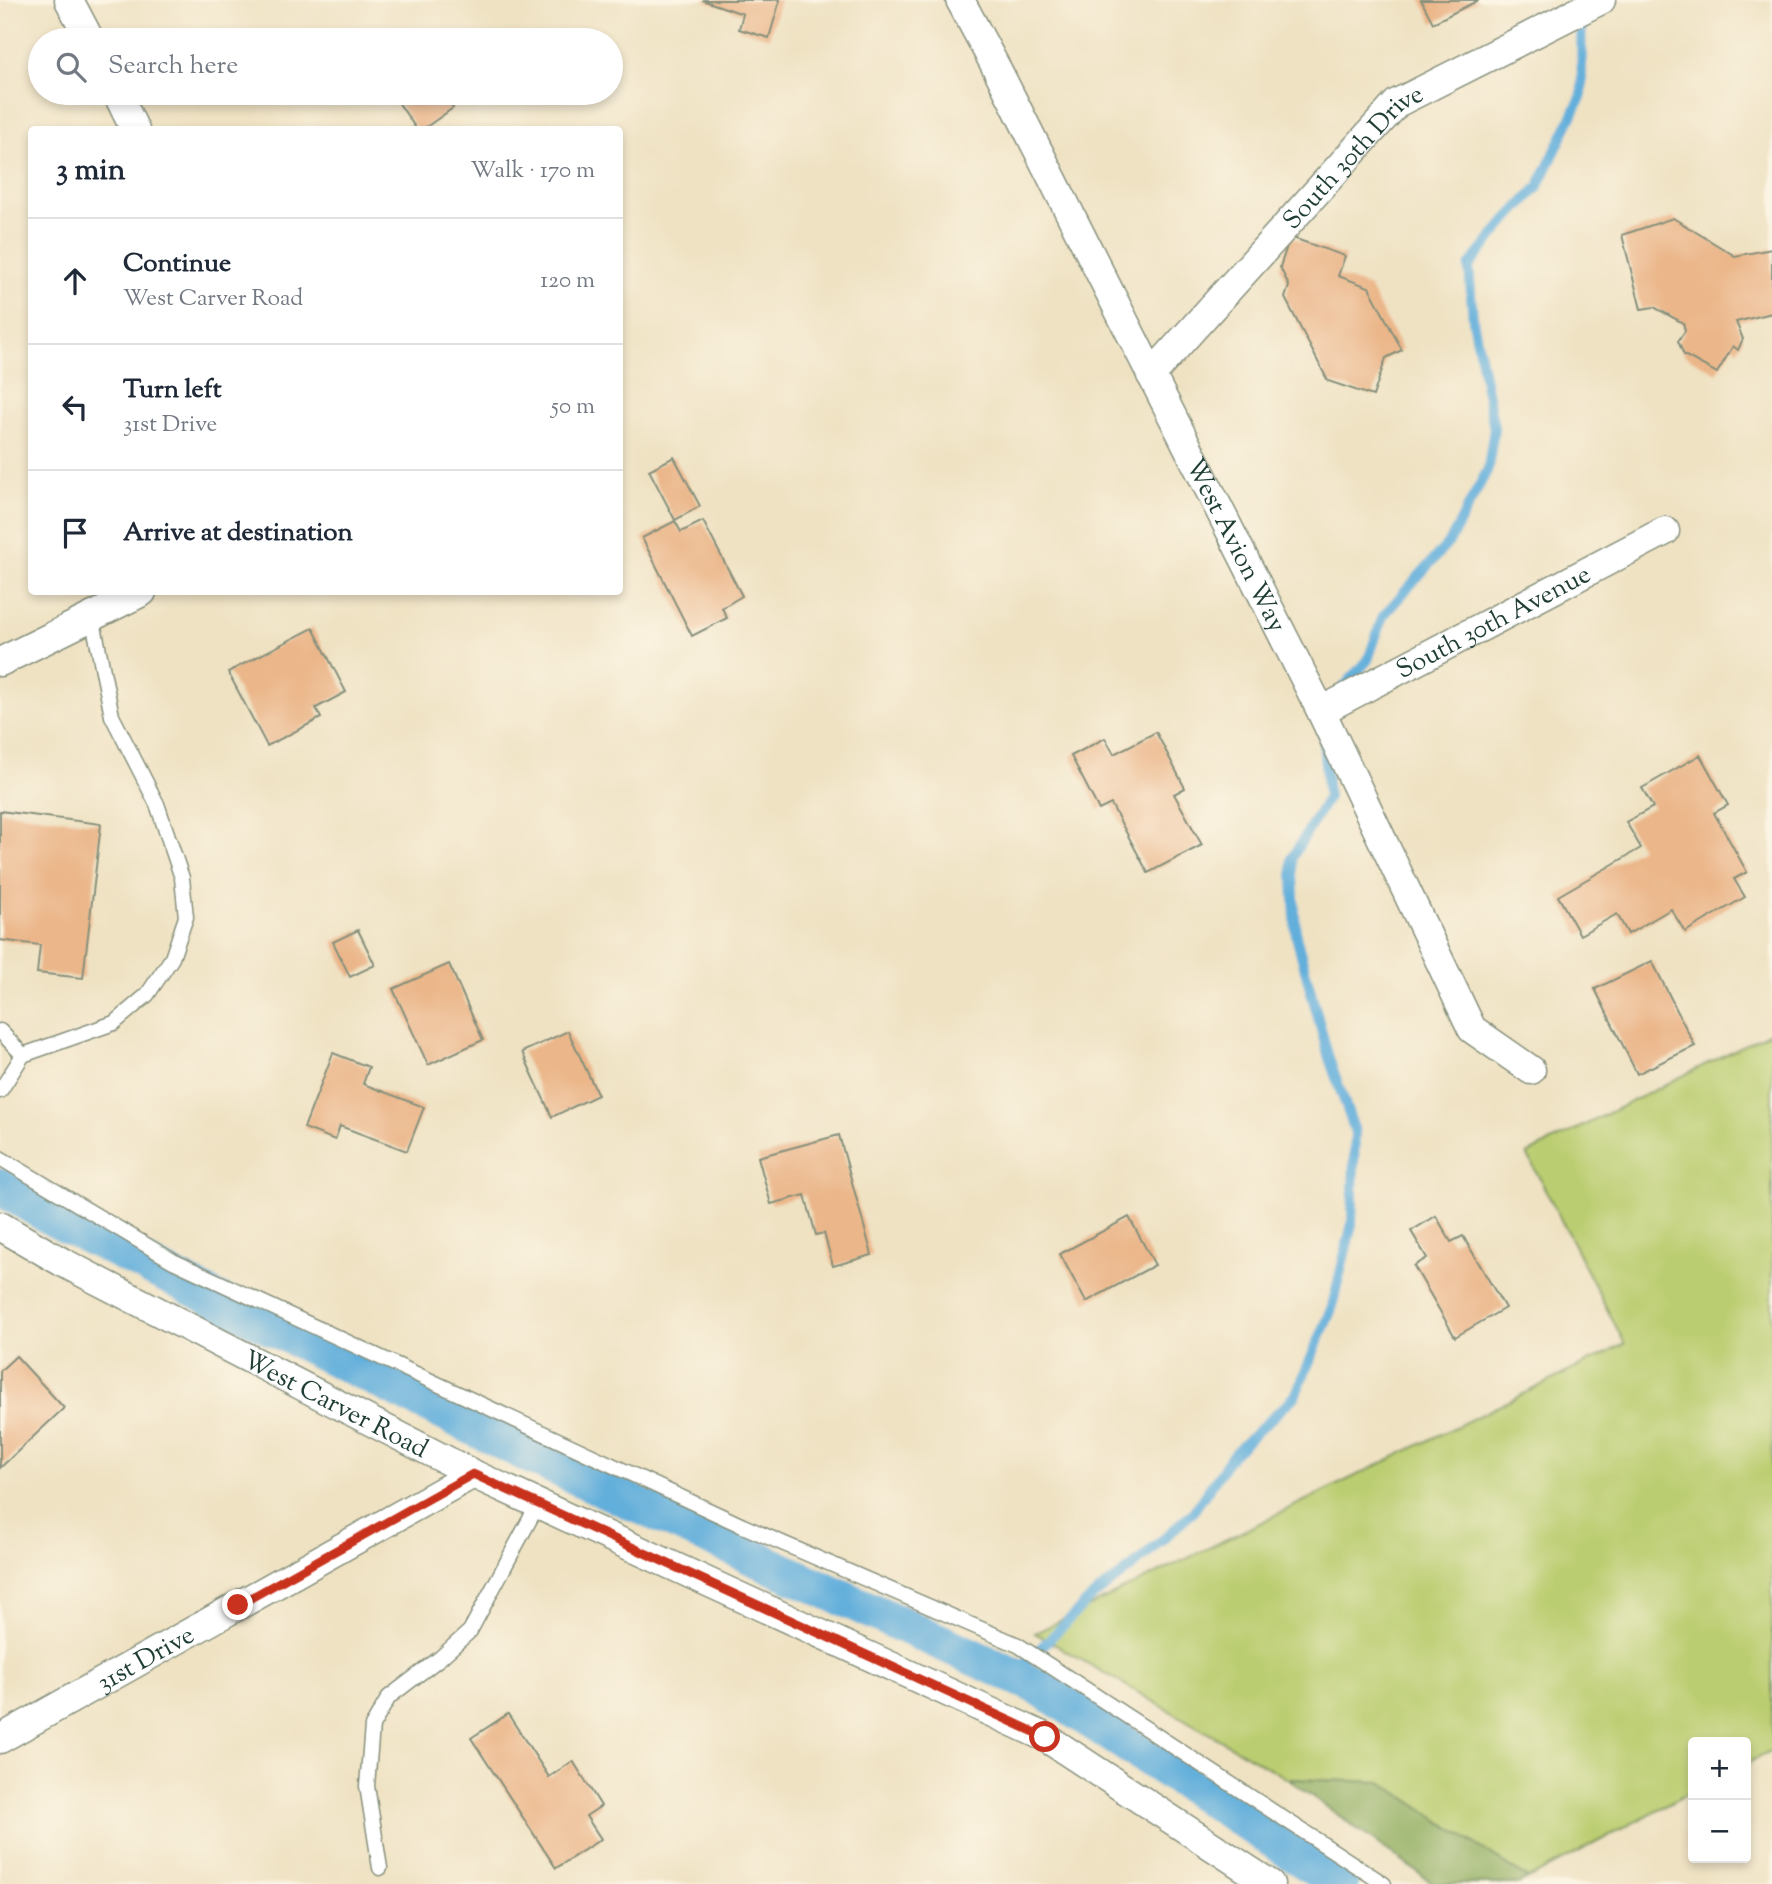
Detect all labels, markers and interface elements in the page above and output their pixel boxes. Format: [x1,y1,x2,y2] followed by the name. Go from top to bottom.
[28,28,623,105] search box
[52,48,90,86] icon: search
[108,48,238,85] text: Search here
[1275,77,1430,239] street label: South 30th Drive
[56,150,126,193] text: 3 min
[470,155,595,188] text: Walk · 170 m
[123,246,231,283] text: Continue
[56,262,94,300] icon: ahead
[540,265,595,298] text: 120 m
[123,283,303,316] text: West Carver Road
[123,372,222,409] text: Turn left
[56,388,94,426] icon: left
[551,391,595,424] text: 50 m
[123,409,217,442] text: 31st Drive
[1175,452,1294,639] street label: West Avion Way
[56,514,94,552] icon: arrive
[123,515,353,552] text: Arrive at destination
[1390,557,1598,689] street label: South 30th Avenue
[236,1342,434,1469] street label: West Carver Road
[222,1589,253,1620] route end
[90,1618,202,1702] street label: 31st Drive
[1029,1721,1060,1752] route start
[1688,1737,1751,1863] map controls
[1688,1737,1751,1800] button: +
[1688,1800,1751,1863] button: −

